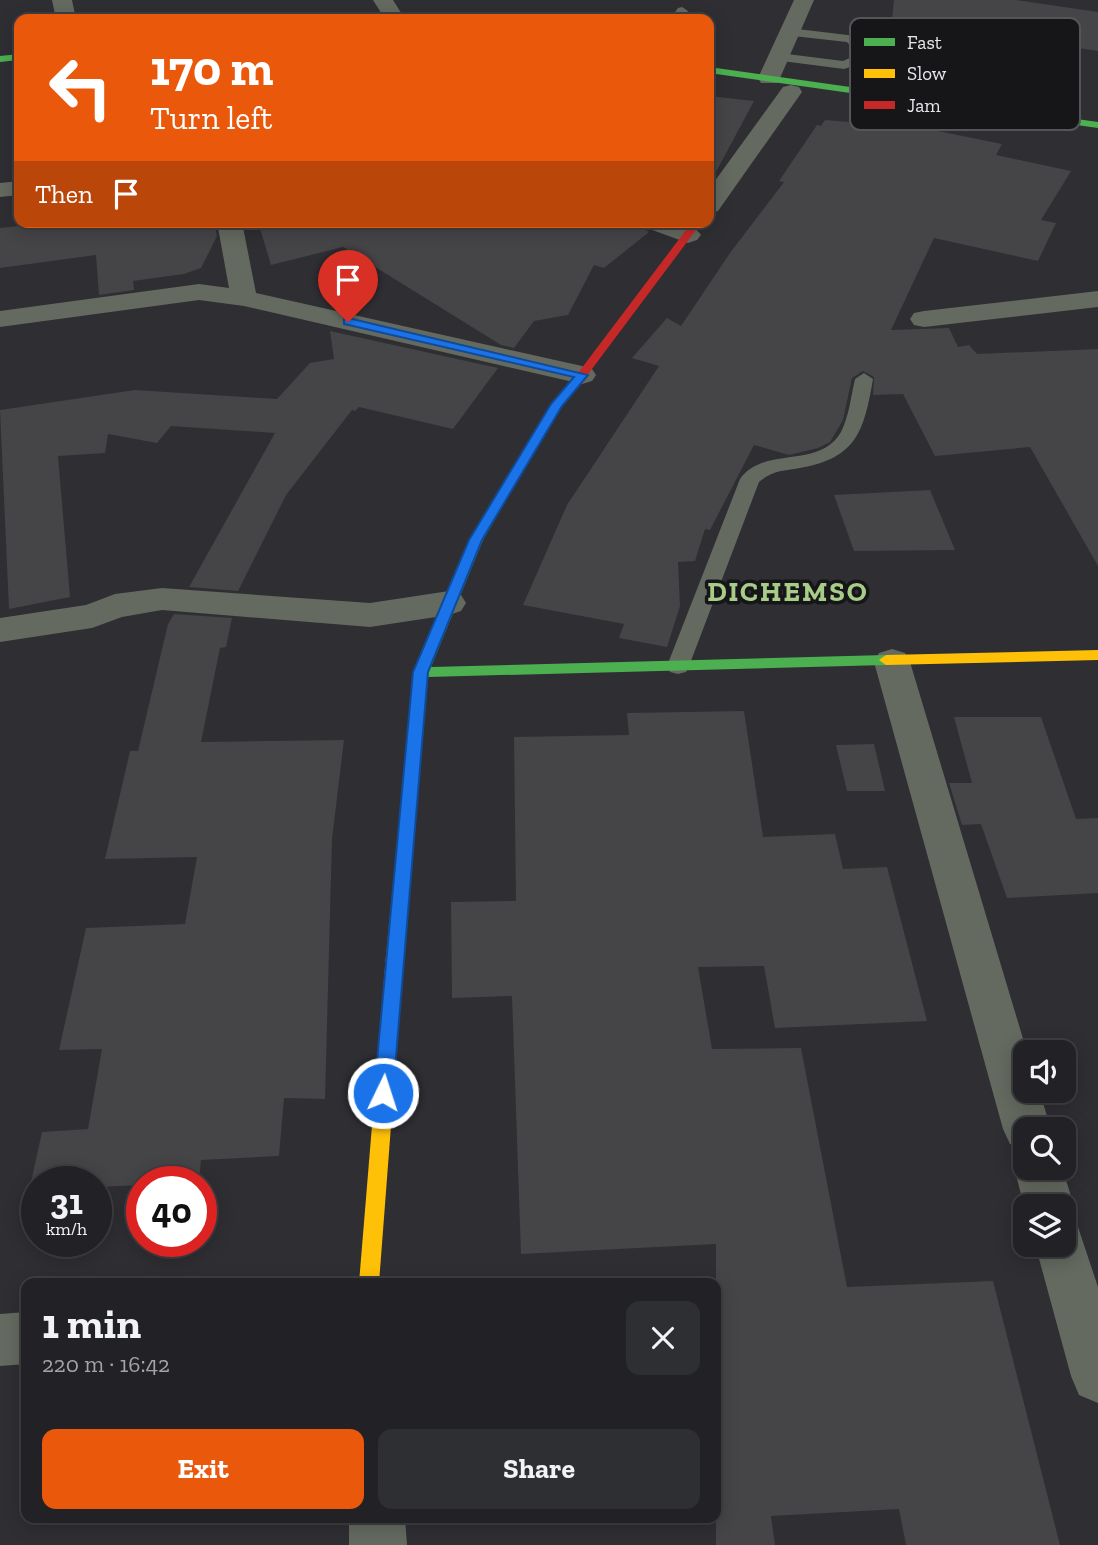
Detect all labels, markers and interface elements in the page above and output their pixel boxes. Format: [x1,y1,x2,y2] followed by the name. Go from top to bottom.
[850,18,1080,130] legend
[907,31,942,54] text: Fast
[150,39,273,98] text: 170 m
[35,42,126,133] icon: left
[907,62,947,85] text: Slow
[907,94,941,117] text: Jam
[150,99,272,137] text: Turn left
[107,175,145,213] icon: arrive
[35,178,93,210] text: Then
[318,250,378,322] pin
[329,261,367,299] icon: arrive
[707,575,869,608] district label: DICHEMSO
[1013,1040,1076,1257] map controls
[1013,1040,1076,1103] button: sound
[346,1056,420,1130] position arrow
[1013,1117,1076,1180] button: search
[126,1166,217,1257] speed limit sign: 40
[50,1181,83,1223] text: 31
[1013,1194,1076,1257] button: layers
[46,1218,87,1240] text: km/h
[42,1298,141,1349] text: 1 min
[626,1301,700,1375] button: close
[42,1350,170,1378] text: 220 m · 16:42
[42,1429,364,1509] button: Exit
[378,1429,700,1509] button: Share

